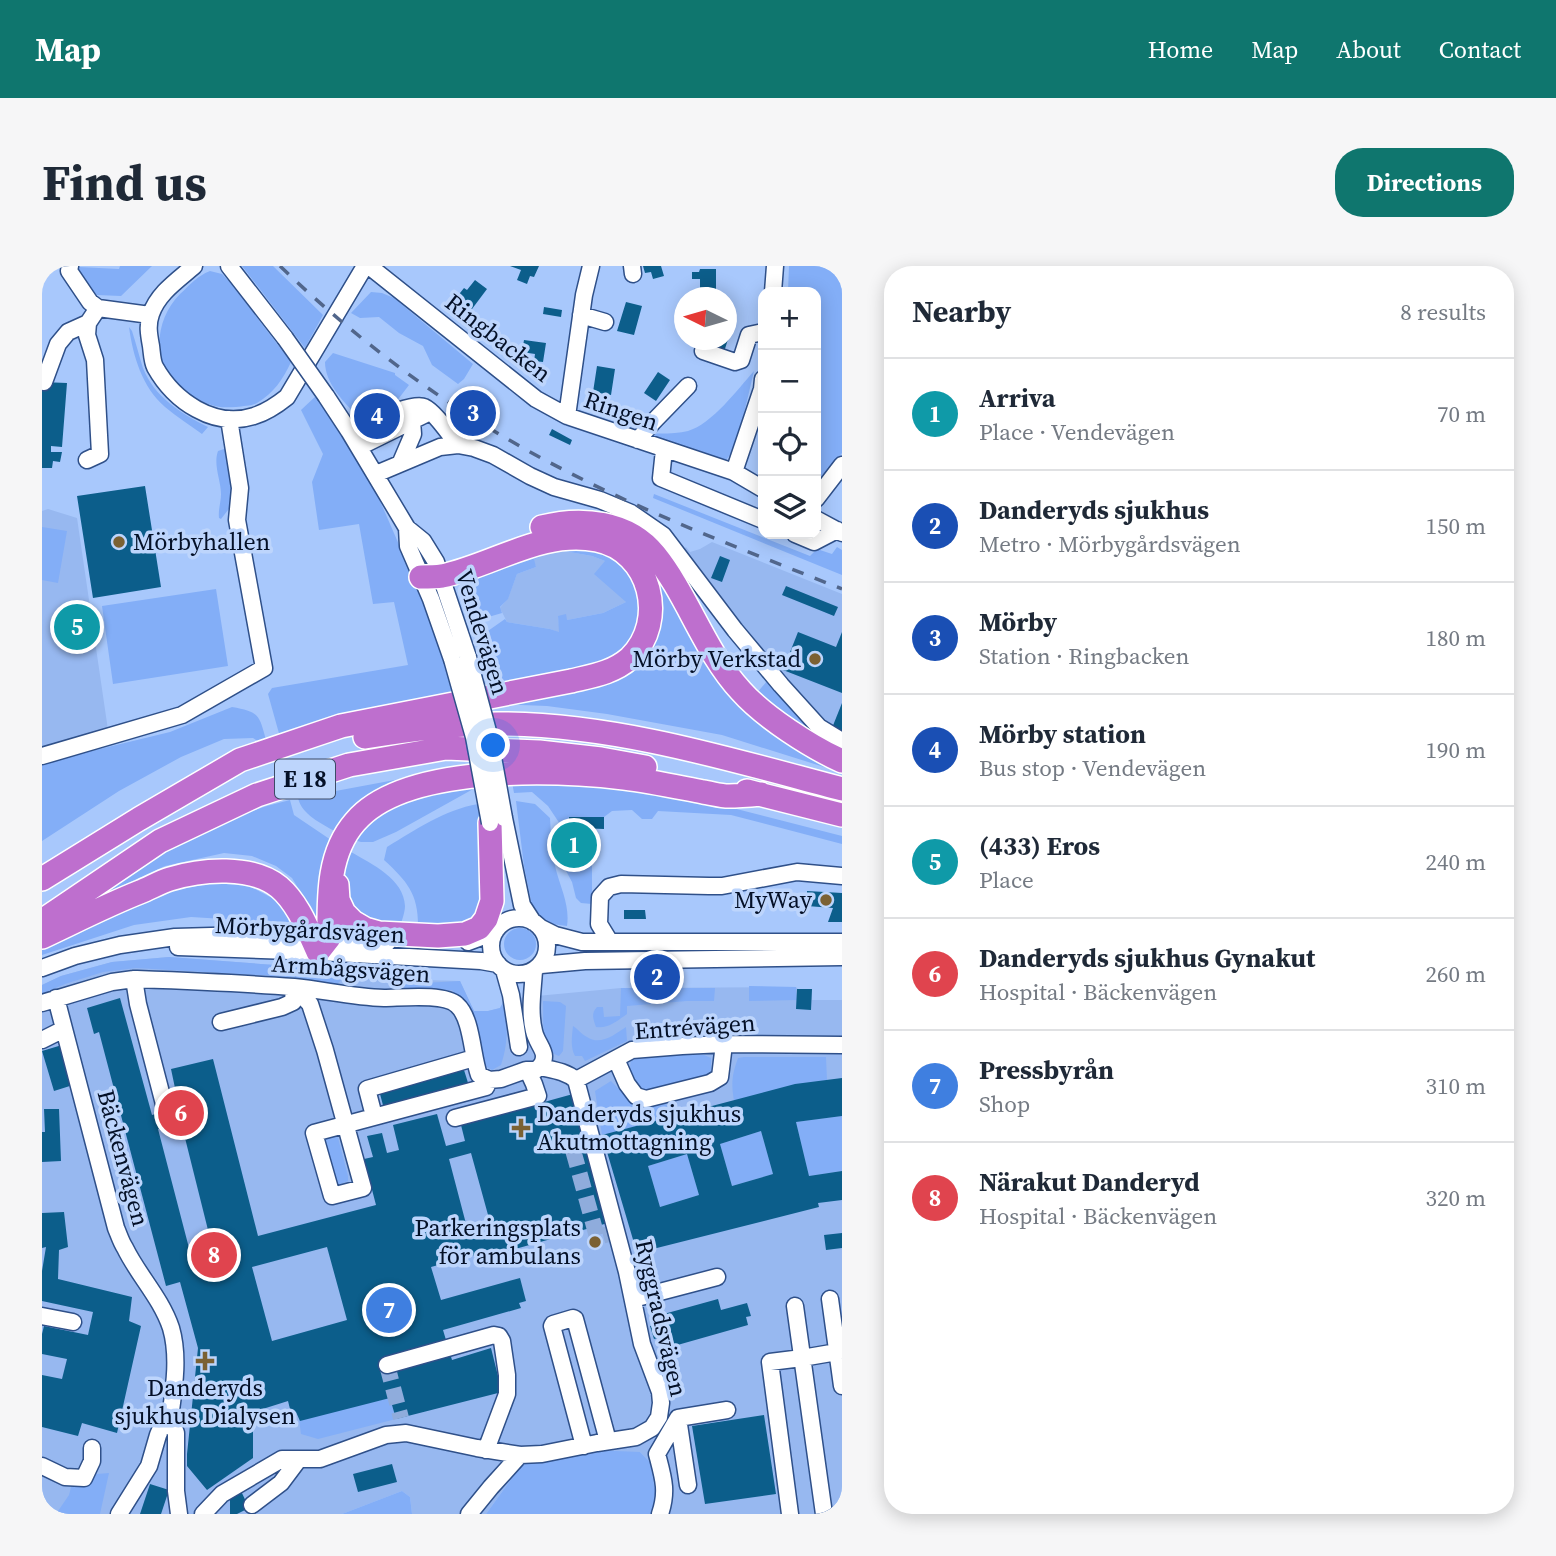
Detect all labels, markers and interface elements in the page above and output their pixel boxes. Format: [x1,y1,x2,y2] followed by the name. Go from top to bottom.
[35,27,101,72] text: Map
[1148,33,1213,66] text: Home
[1251,33,1298,66] text: Map
[1336,33,1401,66] text: About
[1439,33,1521,66] text: Contact
[1335,148,1514,217] button: Directions
[42,149,207,216] text: Find us
[438,286,558,390] street label: Ringbacken
[674,287,737,350] north arrow
[758,287,821,539] map controls
[758,287,821,350] button: +
[912,291,1011,332] text: Nearby
[1400,296,1486,328] text: 8 results
[758,350,821,413] button: −
[979,380,1056,416] text: Arriva
[580,383,663,439] street label: Ringen
[450,387,496,439] pin: 3
[354,390,400,442] pin: 4
[929,398,941,430] text: 1
[1437,398,1486,430] text: 70 m
[758,413,821,476] button: locate
[979,416,1175,448] text: Place · Vendevägen
[758,476,821,539] button: layers
[979,492,1209,528] text: Danderyds sjukhus
[929,510,941,542] text: 2
[1425,510,1486,542] text: 150 m
[133,525,270,558] place label: Mörbyhallen
[979,528,1241,560] text: Metro · Mörbygårdsvägen
[111,534,127,550] marker: Mörbyhallen
[448,565,517,699] street label: Vendevägen
[54,601,100,653] pin: 5
[979,604,1057,640] text: Mörby
[929,622,941,654] text: 3
[1425,622,1486,654] text: 180 m
[979,640,1189,672] text: Station · Ringbacken
[632,642,801,675] place label: Mörby Verkstad
[807,651,823,667] marker: Mörby Verkstad
[979,716,1146,752] text: Mörby station
[476,728,510,762] your location
[929,734,941,766] text: 4
[1425,734,1486,766] text: 190 m
[979,752,1206,784] text: Bus stop · Vendevägen
[275,760,335,799] road number: E 18
[551,819,597,871] pin: 1
[979,828,1100,864] text: (433) Eros
[929,846,941,878] text: 5
[1425,846,1486,878] text: 240 m
[979,864,1034,896] text: Place
[734,883,813,916] place label: MyWay
[818,892,834,908] marker: MyWay
[214,908,406,951] street label: Mörbygårdsvägen
[979,940,1315,976] text: Danderyds sjukhus Gynakut
[271,946,432,991] street label: Armbågsvägen
[634,951,680,1003] pin: 2
[929,958,941,990] text: 6
[1425,958,1486,990] text: 260 m
[979,976,1217,1008] text: Hospital · Bäckenvägen
[633,1006,757,1047] street label: Entrévägen
[979,1052,1114,1088] text: Pressbyrån
[929,1070,941,1102] text: 7
[1425,1070,1486,1102] text: 310 m
[89,1086,158,1230] street label: Bäckenvägen
[158,1087,204,1139] pin: 6
[979,1088,1030,1120] text: Shop
[537,1097,741,1158] place label: Danderyds sjukhus Akutmottagning
[511,1118,531,1138] marker: Danderyds sjukhus Akutmottagning
[979,1164,1200,1200] text: Närakut Danderyd
[929,1182,941,1214] text: 8
[1425,1182,1486,1214] text: 320 m
[979,1200,1217,1232] text: Hospital · Bäckenvägen
[414,1211,581,1272] place label: Parkeringsplats för ambulans
[191,1229,237,1281] pin: 8
[587,1234,603,1250] marker: Parkeringsplats för ambulans
[627,1236,696,1400] street label: Ryggradsvägen
[366,1284,412,1336] pin: 7
[195,1351,215,1371] marker: Danderyds sjukhus Dialysen
[114,1371,296,1432] place label: Danderyds sjukhus Dialysen

